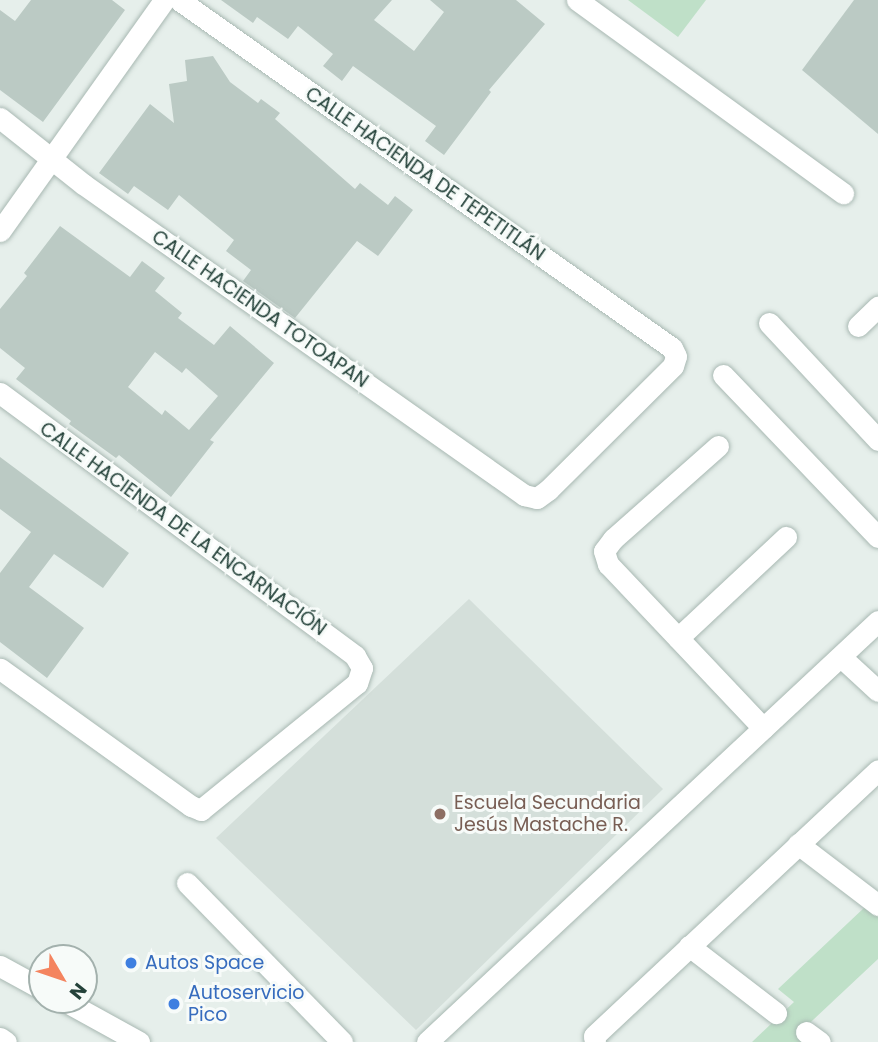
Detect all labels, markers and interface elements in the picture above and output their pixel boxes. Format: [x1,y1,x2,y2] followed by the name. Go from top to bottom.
[301,82,549,266] street label: CALLE HACIENDA DE TEPETITLÁN
[147,225,373,393] street label: CALLE HACIENDA TOTOAPAN
[35,417,331,641] street label: CALLE HACIENDA DE LA ENCARNACIÓN
[454,792,641,836] place label: Escuela Secundaria Jesús Mastache R.
[432,806,448,822] marker: Escuela Secundaria Jesús Mastache R.
[28,944,98,1014] north arrow
[145,952,264,974] place label: Autos Space
[123,955,139,971] marker: Autos Space
[63,977,93,1005] text: N
[188,982,305,1026] place label: Autoservicio Pico
[166,996,182,1012] marker: Autoservicio Pico

